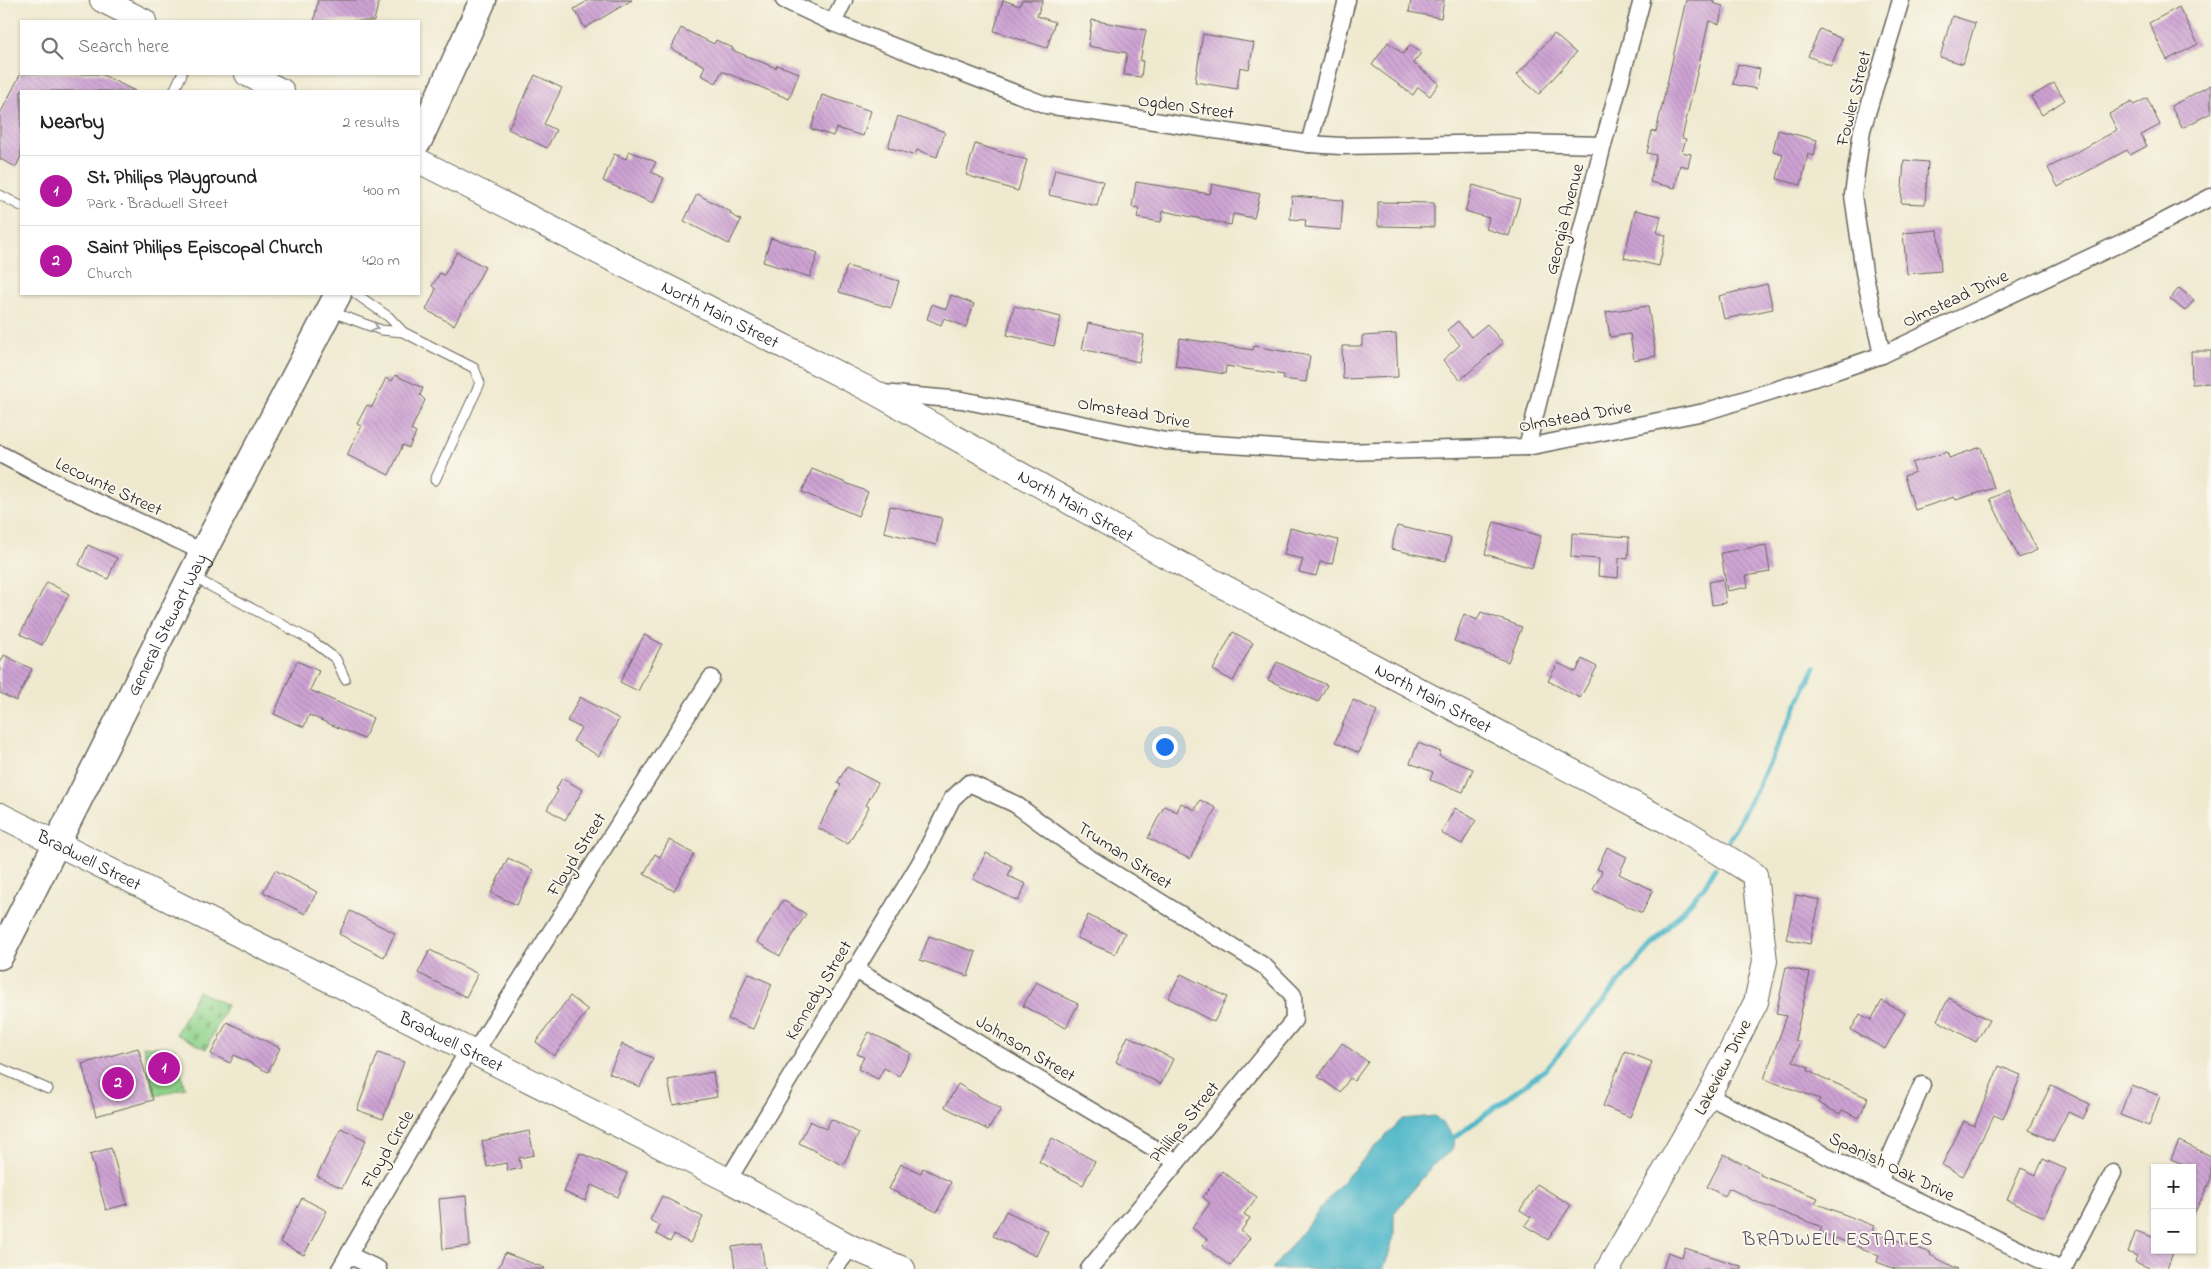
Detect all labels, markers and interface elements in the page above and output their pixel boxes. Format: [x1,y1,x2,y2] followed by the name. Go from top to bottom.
[20,20,420,75] search box
[38,34,66,62] icon: search
[78,34,169,61] text: Search here
[1830,48,1879,150] street label: Fowler Street
[1136,88,1235,129] street label: Ogden Street
[40,108,104,138] text: Nearby
[342,111,400,135] text: 2 results
[1540,160,1594,278] street label: Georgia Avenue
[87,165,257,192] text: St. Philips Playground
[53,179,59,203] text: 1
[363,179,400,203] text: 400 m
[87,192,228,216] text: Park · Bradwell Street
[87,235,322,262] text: Saint Philips Episcopal Church
[52,249,60,273] text: 2
[362,249,400,273] text: 420 m
[87,262,132,286] text: Church
[1899,264,2014,336] street label: Olmstead Drive
[656,275,783,357] street label: North Main Street
[370,322,379,332] one-way arrow
[1075,391,1193,437] street label: Olmstead Drive
[1517,395,1635,441] street label: Olmstead Drive
[50,452,166,524] street label: Lecounte Street
[1012,464,1138,550] street label: North Main Street
[122,550,215,701] street label: General Stewart Way
[1370,658,1496,741] street label: North Main Street
[1152,734,1178,760] your location
[541,808,614,903] street label: Floyd Street
[1071,816,1177,897] street label: Truman Street
[31,824,145,899] street label: Bradwell Street
[780,936,860,1046] street label: Kennedy Street
[393,1006,507,1080] street label: Bradwell Street
[970,1010,1080,1090] street label: Johnson Street
[1688,1015,1760,1120] street label: Lakeview Drive
[148,1049,180,1087] pin: 1
[102,1064,134,1102] pin: 2
[1144,1077,1227,1170] street label: Phillips Street
[355,1105,422,1195] street label: Floyd Circle
[1824,1126,1959,1210] street label: Spanish Oak Drive
[2151,1164,2196,1254] map controls
[2151,1164,2196,1209] button: +
[2151,1209,2196,1254] button: −
[1742,1227,1933,1254] district label: BRADWELL ESTATES

